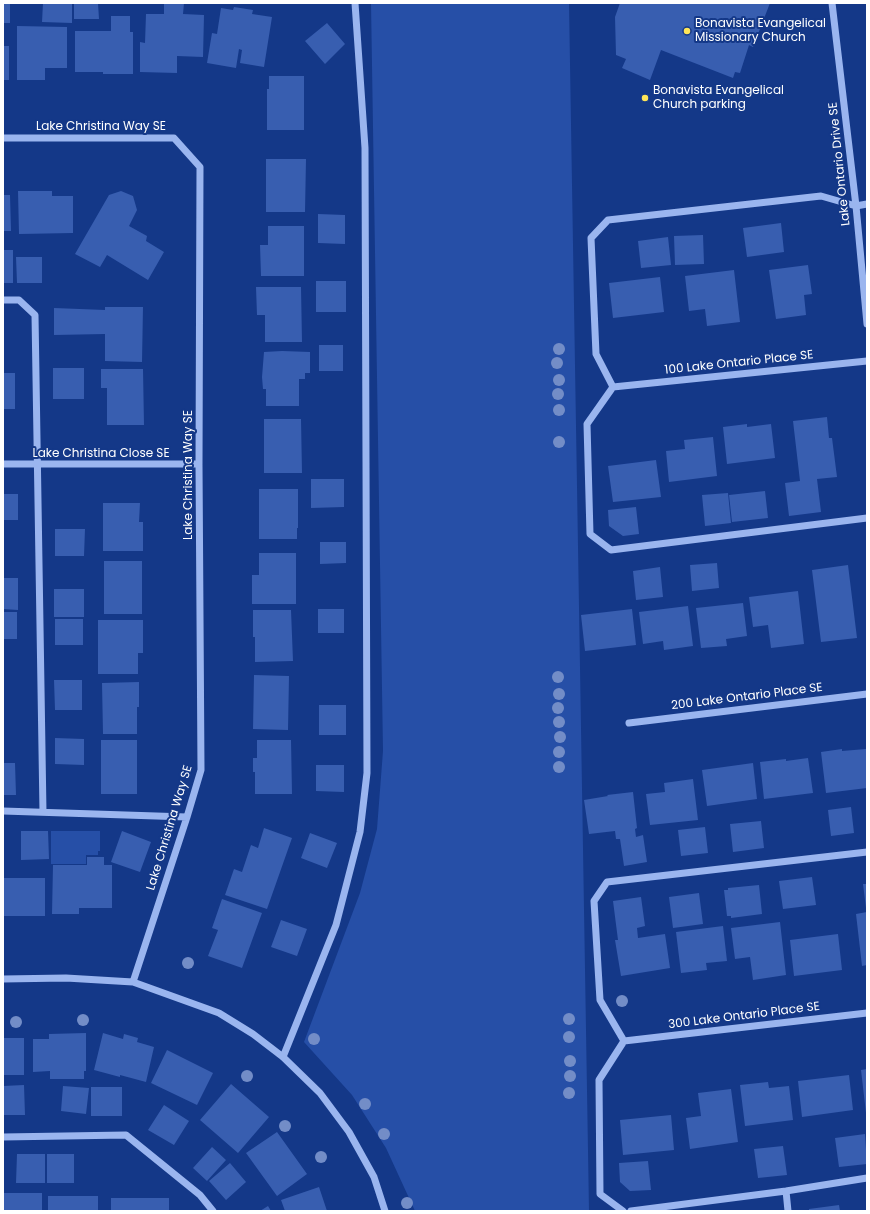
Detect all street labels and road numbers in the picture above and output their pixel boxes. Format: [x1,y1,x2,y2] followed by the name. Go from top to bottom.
[826,101,854,227] street label: Lake Ontario Drive SE
[36,120,166,134] street label: Lake Christina Way SE
[664,348,814,378] street label: 100 Lake Ontario Place SE
[182,410,196,540] street label: Lake Christina Way SE
[32,447,170,461] street label: Lake Christina Close SE
[671,681,823,713] street label: 200 Lake Ontario Place SE
[144,764,196,892] street label: Lake Christina Way SE
[667,1000,821,1032] street label: 300 Lake Ontario Place SE

